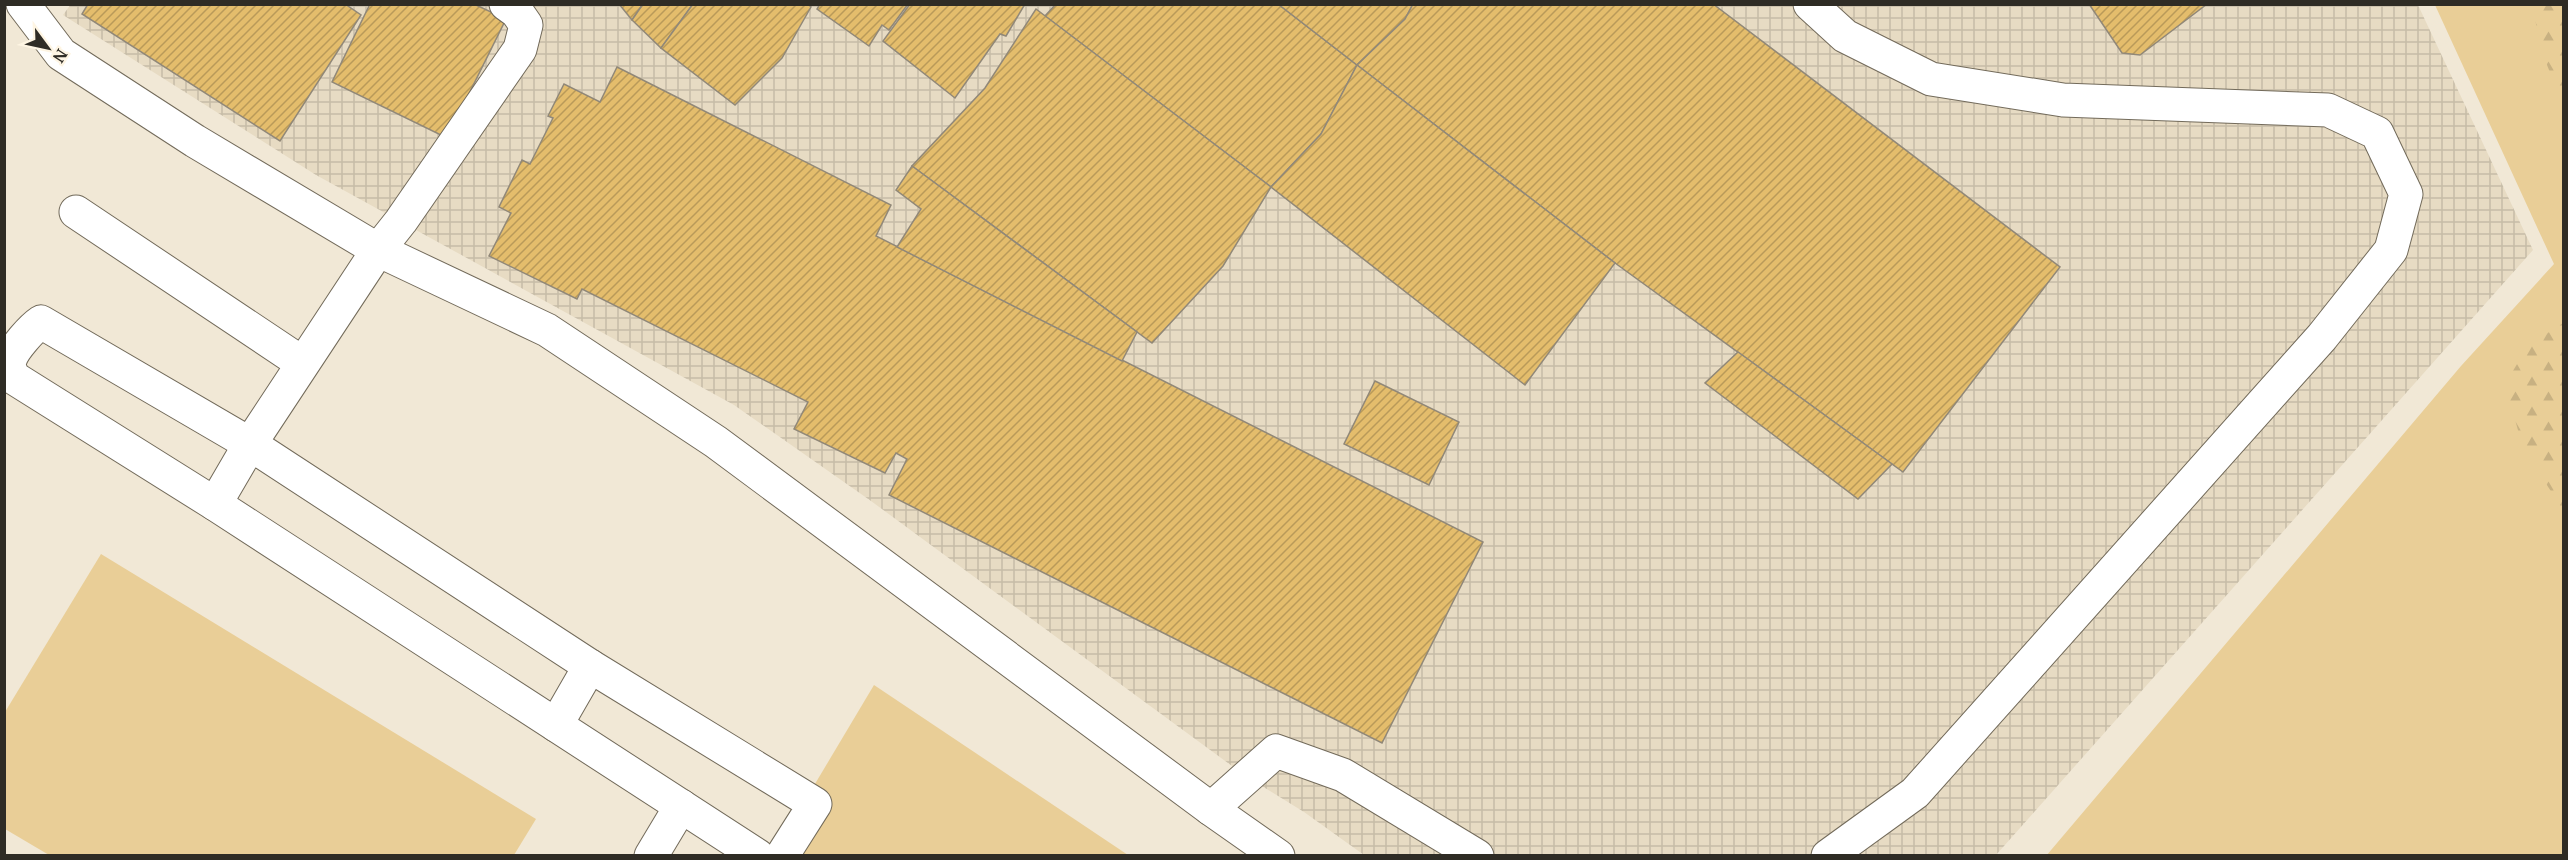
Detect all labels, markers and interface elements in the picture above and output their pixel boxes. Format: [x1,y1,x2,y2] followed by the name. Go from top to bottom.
[18,18,78,78] north arrow
[48,45,73,67] text: N

